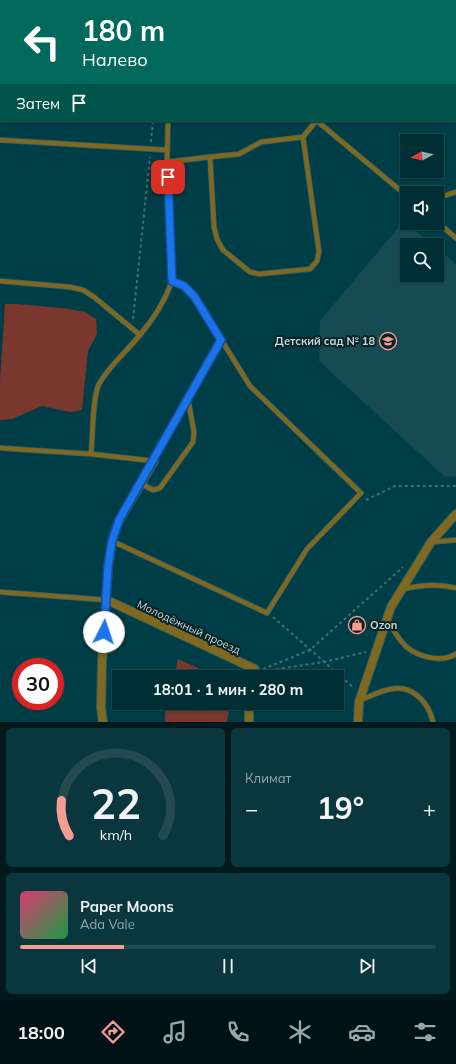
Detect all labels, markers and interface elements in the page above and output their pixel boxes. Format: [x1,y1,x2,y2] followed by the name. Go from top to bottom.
[82,13,165,48] text: 180 m
[16,16,68,68] icon: left
[82,48,148,71] text: Налево
[68,92,90,114] icon: arrive
[16,94,60,113] text: Затем
[400,134,444,178] north arrow
[400,134,444,282] map controls
[151,160,185,194] pin
[157,166,179,188] icon: arrive
[400,186,444,230] button: sound
[400,238,444,282] button: search
[378,331,398,351] school or university icon: Детский сад № 18
[275,334,375,348] place label: Детский сад № 18
[135,597,243,657] street label: Молодёжный проезд
[83,611,125,653] position arrow
[347,615,367,635] shop icon: Ozon
[370,618,397,632] place label: Ozon
[12,658,64,710] speed limit sign: 30
[153,680,303,699] text: 18:01 · 1 мин · 280 m
[245,770,292,786] text: Климат
[91,776,140,828] text: 22
[317,789,364,827] text: 19°
[245,795,258,823] text: −
[423,795,436,823] text: +
[99,825,132,843] text: km/h
[80,897,174,916] text: Paper Moons
[80,916,135,932] text: Ada Vale
[78,955,100,977] icon: previous
[217,955,239,977] icon: pause
[356,955,378,977] icon: next
[99,1018,127,1046] icon: directions
[161,1018,189,1046] icon: music
[224,1018,252,1046] icon: phone
[286,1018,314,1046] icon: climate
[348,1018,376,1046] icon: car
[411,1018,439,1046] icon: filters
[17,1021,65,1044] text: 18:00

